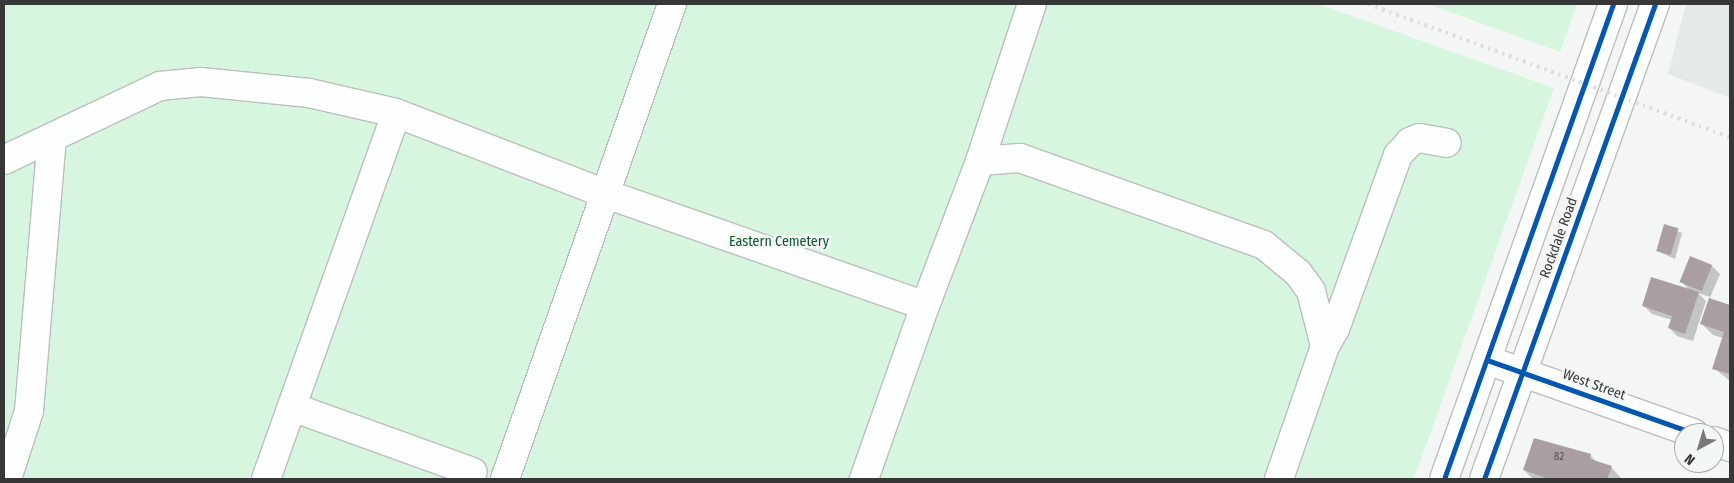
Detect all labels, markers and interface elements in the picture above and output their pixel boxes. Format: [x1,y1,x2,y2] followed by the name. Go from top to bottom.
[1537,196,1581,280] street label: Rockdale Road
[729,234,829,250] park label: Eastern Cemetery
[1560,366,1628,404] street label: West Street
[1674,423,1724,473] north arrow
[1554,450,1564,464] house number: 82
[1681,450,1698,469] text: N

